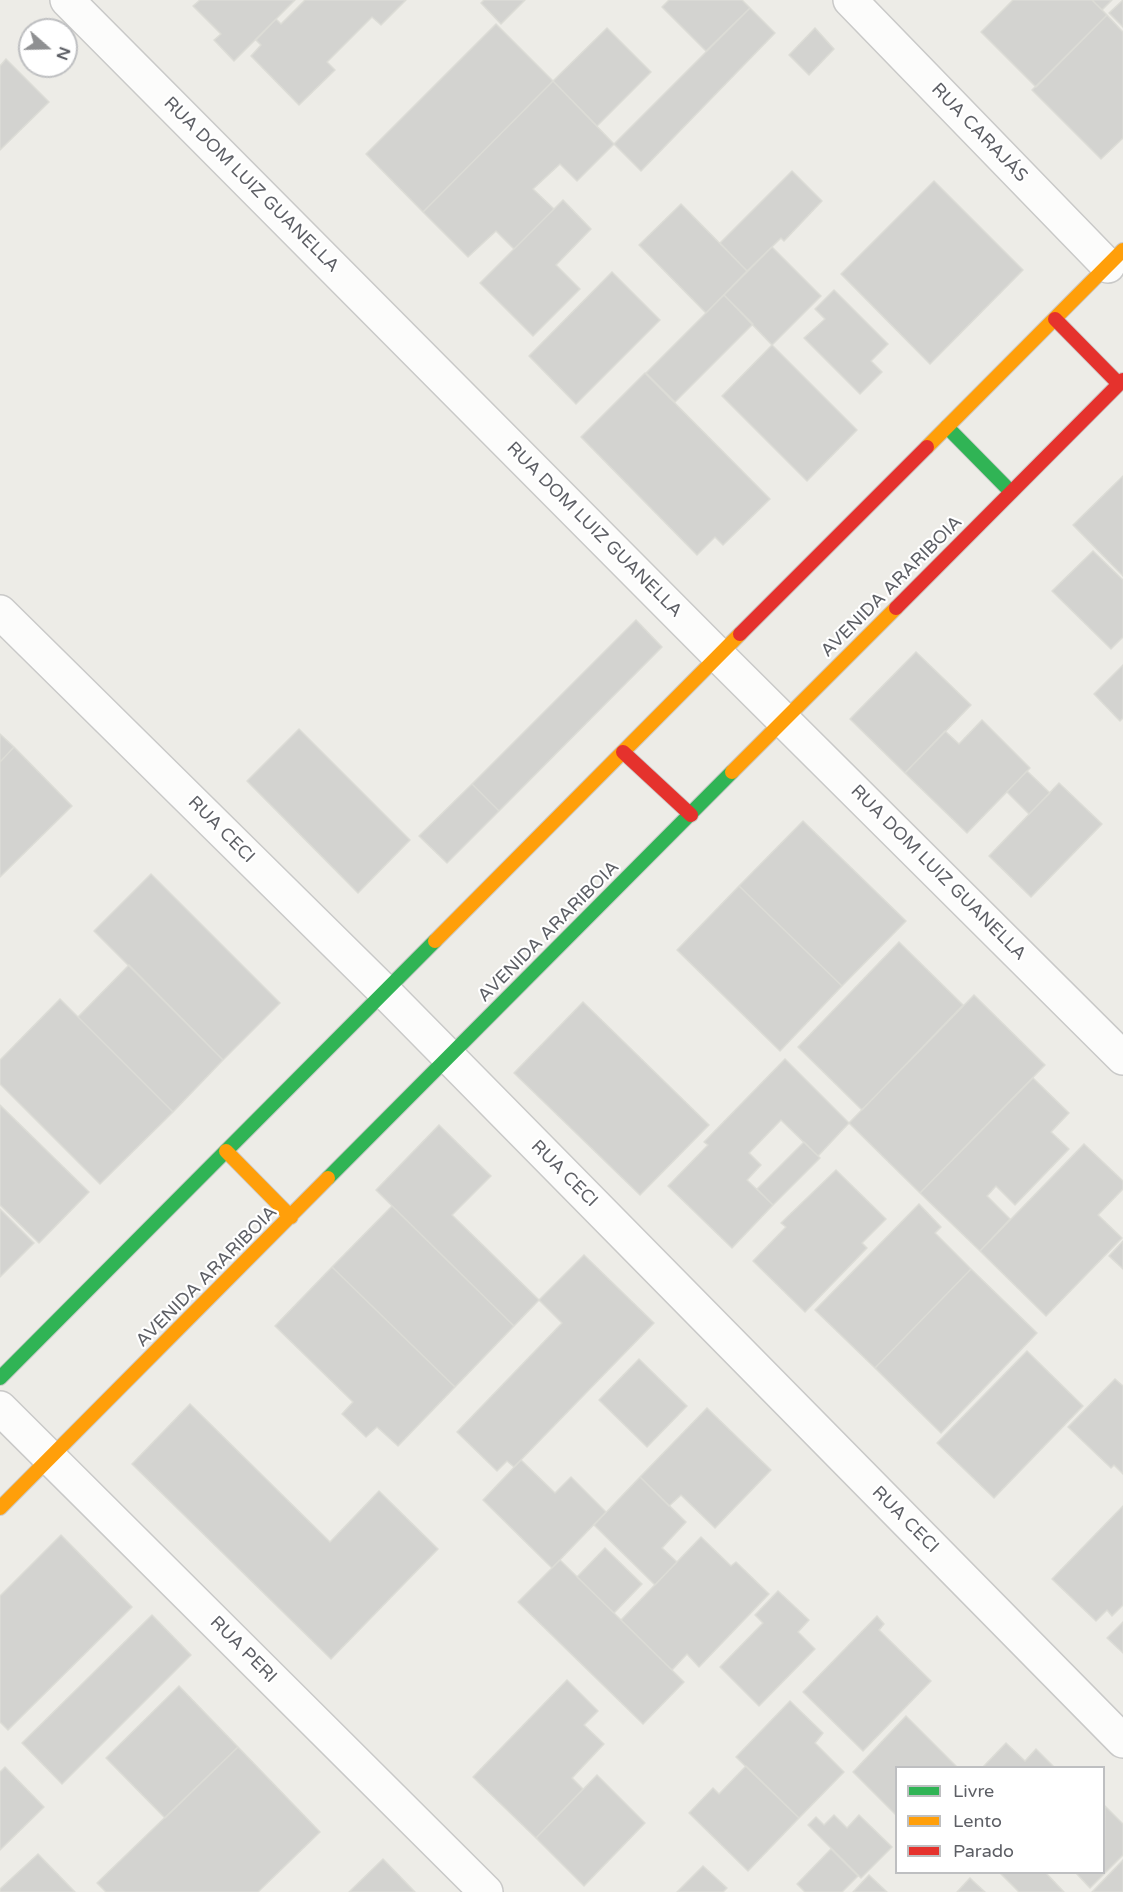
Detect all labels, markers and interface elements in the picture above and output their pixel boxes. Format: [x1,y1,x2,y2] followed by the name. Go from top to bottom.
[18,18,78,78] north arrow
[51,44,75,63] text: N
[926,79,1032,187] street label: RUA CARAJÁS
[159,93,343,277] street label: RUA DOM LUIZ GUANELLA
[502,438,686,622] street label: RUA DOM LUIZ GUANELLA
[817,512,967,662] street label: AVENIDA ARARIBOIA
[846,781,1030,965] street label: RUA DOM LUIZ GUANELLA
[183,792,259,868] street label: RUA CECI
[474,857,624,1007] street label: AVENIDA ARARIBOIA
[526,1136,602,1212] street label: RUA CECI
[132,1202,282,1352] street label: AVENIDA ARARIBOIA
[867,1482,943,1558] street label: RUA CECI
[205,1612,281,1688] street label: RUA PERI
[895,1766,1105,1874] legend
[953,1780,994,1802] text: Livre
[953,1810,1002,1832] text: Lento
[953,1840,1014,1862] text: Parado

